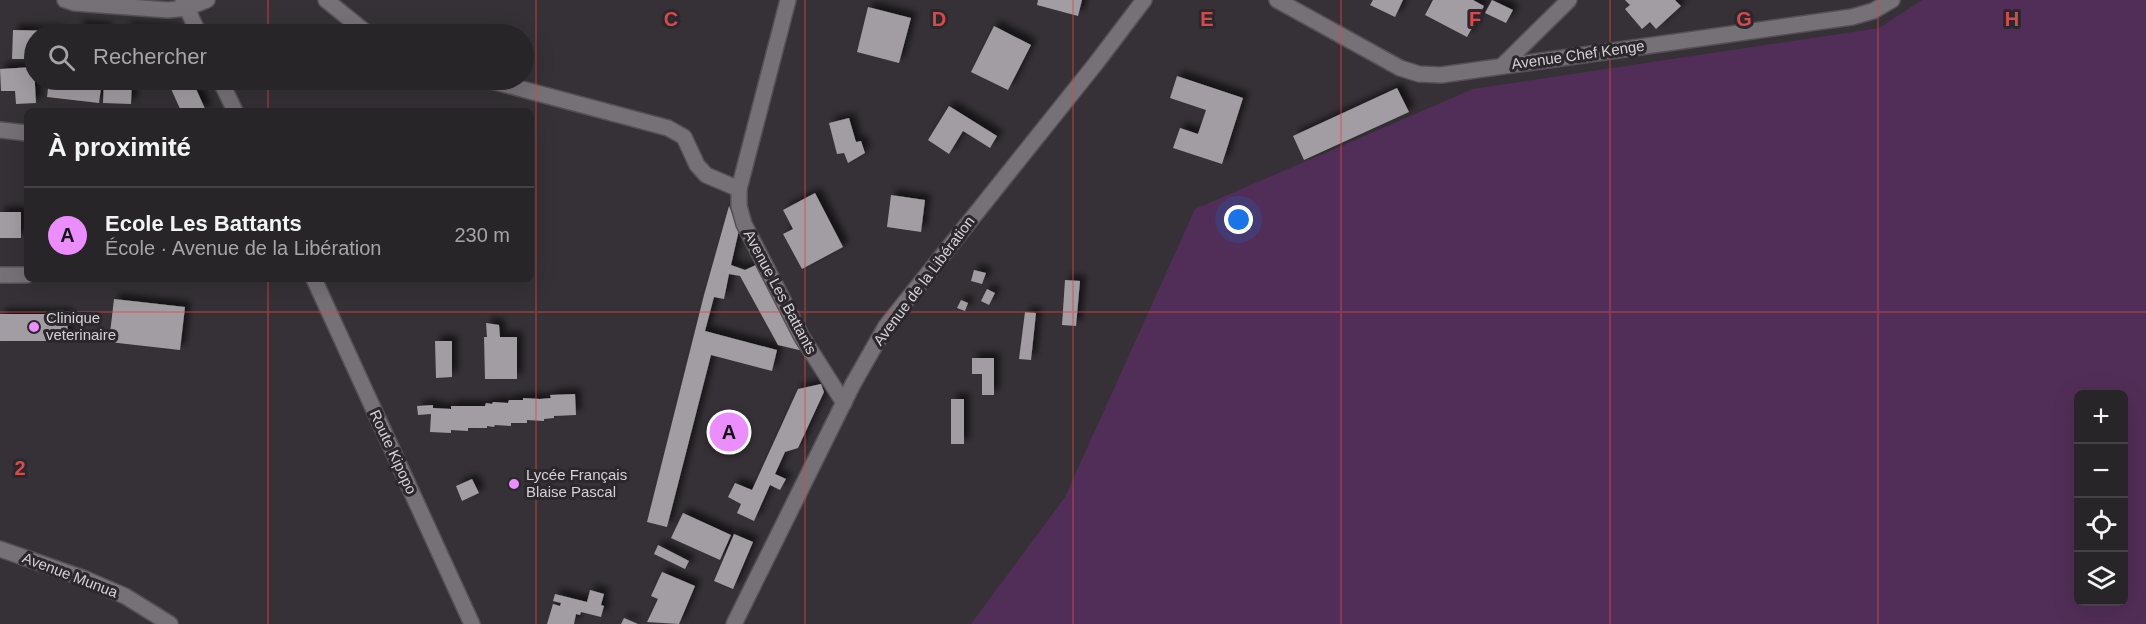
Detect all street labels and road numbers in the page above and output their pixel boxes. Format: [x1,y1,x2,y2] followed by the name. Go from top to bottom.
[1510,37,1645,72] street label: Avenue Chef Kenge
[869,213,978,349] street label: Avenue de la Libération
[741,227,820,357] street label: Avenue Les Battants
[367,407,420,497] street label: Route Kipopo
[20,549,121,601] street label: Avenue Munua

